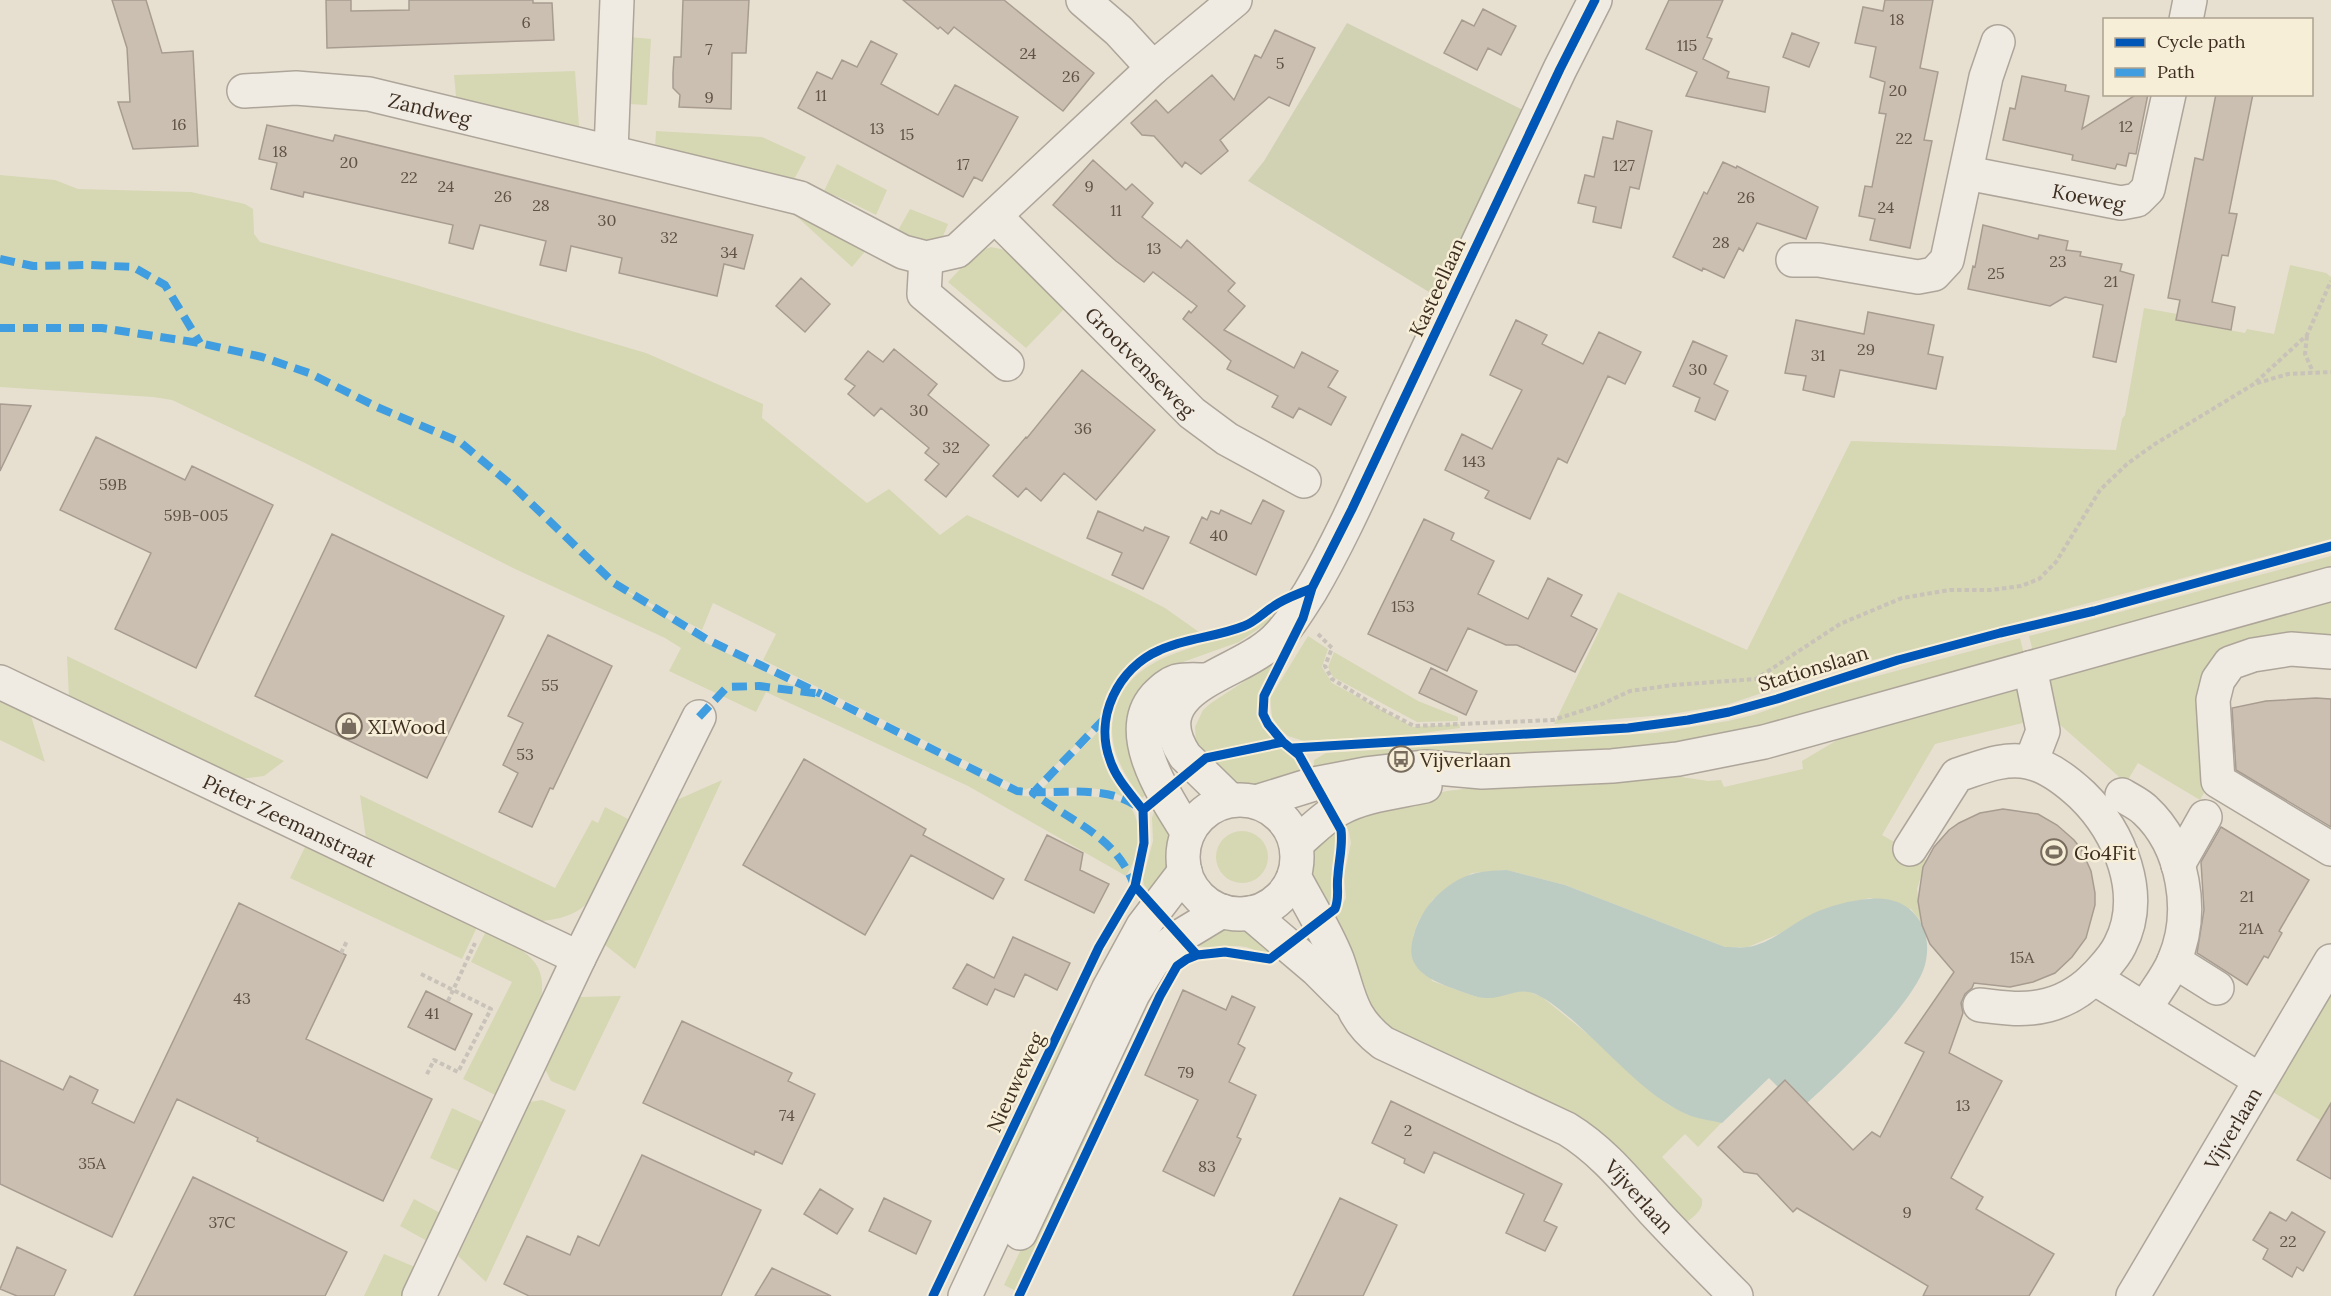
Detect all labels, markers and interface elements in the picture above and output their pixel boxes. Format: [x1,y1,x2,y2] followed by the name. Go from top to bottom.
[1890,9,1904,29] house number: 18
[521,12,531,32] house number: 6
[2103,18,2313,96] legend
[2157,30,2246,53] text: Cycle path
[1677,35,1697,55] house number: 115
[705,39,713,59] house number: 7
[1020,43,1037,63] house number: 24
[1276,53,1284,73] house number: 5
[2157,60,2195,83] text: Path
[1062,66,1080,86] house number: 26
[1889,80,1907,100] house number: 20
[815,85,827,105] house number: 11
[386,87,475,131] street label: Zandweg
[704,87,714,107] house number: 9
[171,114,187,134] house number: 16
[2119,116,2133,136] house number: 12
[870,118,884,138] house number: 13
[900,124,914,144] house number: 15
[1895,128,1913,148] house number: 22
[273,141,287,161] house number: 18
[340,152,358,172] house number: 20
[956,154,970,174] house number: 17
[1613,155,1636,175] house number: 127
[400,167,418,187] house number: 22
[438,176,455,196] house number: 24
[1084,176,1094,196] house number: 9
[2050,177,2128,216] street label: Koeweg
[494,186,512,206] house number: 26
[1737,187,1755,207] house number: 26
[532,195,550,215] house number: 28
[1878,197,1895,217] house number: 24
[1110,200,1122,220] house number: 11
[598,210,616,230] house number: 30
[660,227,678,247] house number: 32
[1712,232,1730,252] house number: 28
[1403,234,1471,340] street label: Kasteellaan
[1147,238,1161,258] house number: 13
[720,242,738,262] house number: 34
[2049,251,2067,271] house number: 23
[1987,263,2005,283] house number: 25
[2104,271,2118,291] house number: 21
[1080,301,1202,423] street label: Grootvenseweg
[1857,339,1875,359] house number: 29
[1811,345,1826,365] house number: 31
[1689,359,1707,379] house number: 30
[910,400,928,420] house number: 30
[1074,418,1092,438] house number: 36
[942,437,960,457] house number: 32
[1462,451,1486,471] house number: 143
[99,474,127,494] house number: 59B
[164,505,228,525] house number: 59B-005
[1210,525,1228,545] house number: 40
[1391,596,1415,616] house number: 153
[1755,639,1871,697] street label: Stationslaan
[541,675,559,695] house number: 55
[334,711,364,741] shop icon: XLWood
[368,714,446,739] place label: XLWood
[516,744,534,764] house number: 53
[1386,744,1416,774] bus stop icon: Vijverlaan
[1419,747,1511,772] place label: Vijverlaan
[199,768,381,872] street label: Pieter Zeemanstraat
[2039,837,2069,867] sports icon: Go4Fit
[2074,840,2137,865] place label: Go4Fit
[2240,886,2254,906] house number: 21
[2239,918,2264,938] house number: 21A
[2010,947,2035,967] house number: 15A
[233,988,251,1008] house number: 43
[425,1003,439,1023] house number: 41
[981,1027,1049,1136] street label: Nieuweweg
[1178,1062,1194,1082] house number: 79
[2198,1082,2266,1175] street label: Vijverlaan
[1956,1095,1970,1115] house number: 13
[779,1105,795,1125] house number: 74
[1404,1120,1412,1140] house number: 2
[78,1153,107,1173] house number: 35A
[1599,1153,1680,1238] street label: Vijverlaan
[1198,1156,1216,1176] house number: 83
[1902,1202,1912,1222] house number: 9
[208,1212,236,1232] house number: 37C
[2279,1231,2297,1251] house number: 22

